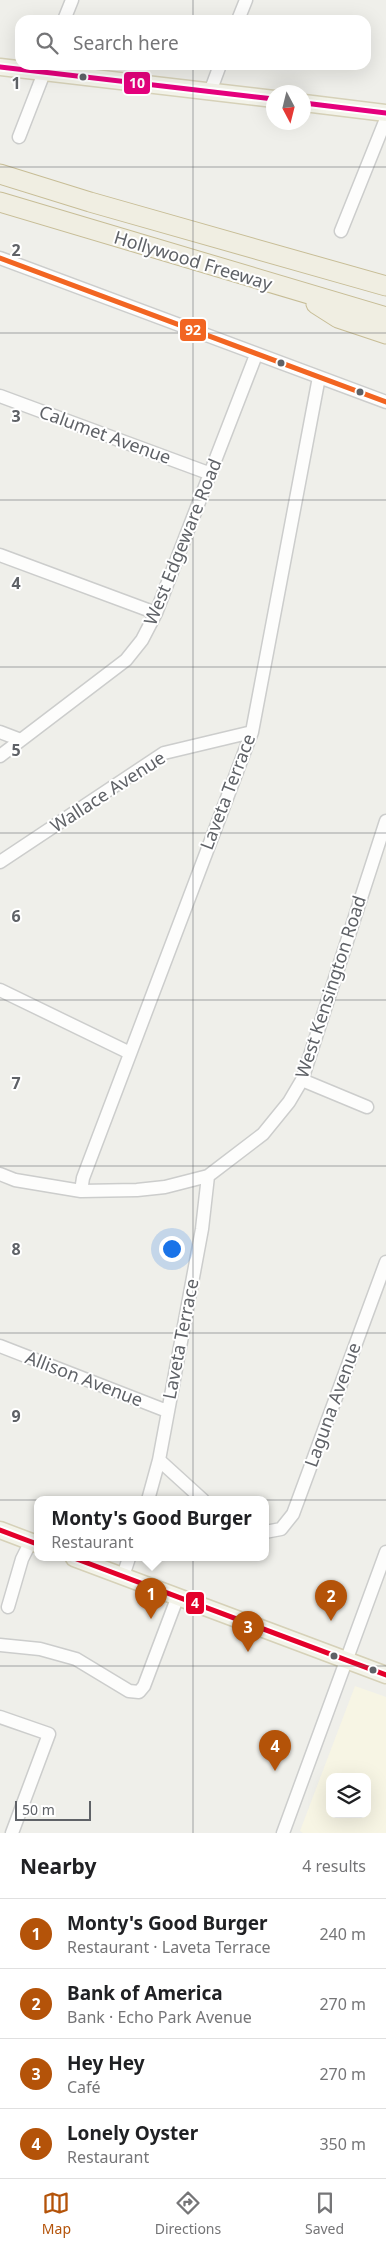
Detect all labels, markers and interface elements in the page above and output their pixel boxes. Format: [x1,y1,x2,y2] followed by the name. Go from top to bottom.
[15,15,371,70] search box
[33,29,61,57] icon: search
[73,30,179,56] text: Search here
[123,71,151,95] line badge: 10
[11,72,21,94] text: 1
[78,72,88,82] unlabelled marker
[129,73,145,92] text: 10
[266,85,311,130] north arrow
[111,225,276,296] street label: Hollywood Freeway
[11,239,21,261] text: 2
[179,318,207,342] line badge: 92
[185,320,201,339] text: 92
[276,358,286,368] unlabelled marker
[355,387,365,397] unlabelled marker
[36,399,175,469] street label: Calumet Avenue
[11,405,21,427] text: 3
[138,455,226,628] street label: West Edgeware Road
[11,572,21,594] text: 4
[194,730,260,853] street label: Laveta Terrace
[11,739,21,761] text: 5
[45,745,170,837] street label: Wallace Avenue
[289,892,371,1081] street label: West Kensington Road
[11,905,21,927] text: 6
[11,1072,21,1094] text: 7
[159,1236,185,1262] your location
[11,1238,21,1260] text: 8
[157,1276,203,1401] street label: Laveta Terrace
[298,1339,366,1470] street label: Laguna Avenue
[22,1345,147,1411] street label: Allison Avenue
[11,1405,21,1427] text: 9
[34,1496,269,1561] popup
[51,1505,252,1531] text: Monty's Good Burger
[51,1531,133,1553] text: Restaurant
[135,1578,167,1619] pin: 1
[315,1580,347,1621] pin: 2
[185,1591,205,1615] line badge: 4
[191,1593,199,1612] text: 4
[232,1611,264,1652] pin: 3
[329,1651,339,1661] unlabelled marker
[368,1665,378,1675] unlabelled marker
[259,1730,291,1771] pin: 4
[326,1773,371,1818] map controls
[326,1773,371,1818] button: layers
[15,1798,91,1821] scale bar
[22,1800,55,1819] text: 50 m
[20,1852,96,1880] text: Nearby
[302,1855,366,1877] text: 4 results
[67,1910,268,1936] text: Monty's Good Burger
[31,1923,41,1945] text: 1
[319,1923,366,1945] text: 240 m
[67,1936,271,1958] text: Restaurant · Laveta Terrace
[67,1980,223,2006] text: Bank of America
[31,1993,41,2015] text: 2
[319,1993,366,2015] text: 270 m
[67,2006,252,2028] text: Bank · Echo Park Avenue
[67,2050,145,2076] text: Hey Hey
[31,2063,41,2085] text: 3
[319,2063,366,2085] text: 270 m
[67,2076,101,2098] text: Café
[67,2120,198,2146] text: Lonely Oyster
[31,2133,41,2155] text: 4
[319,2133,366,2155] text: 350 m
[67,2146,149,2168] text: Restaurant
[42,2189,71,2238] tab: Map
[155,2189,221,2238] tab: Directions
[305,2189,344,2238] tab: Saved

